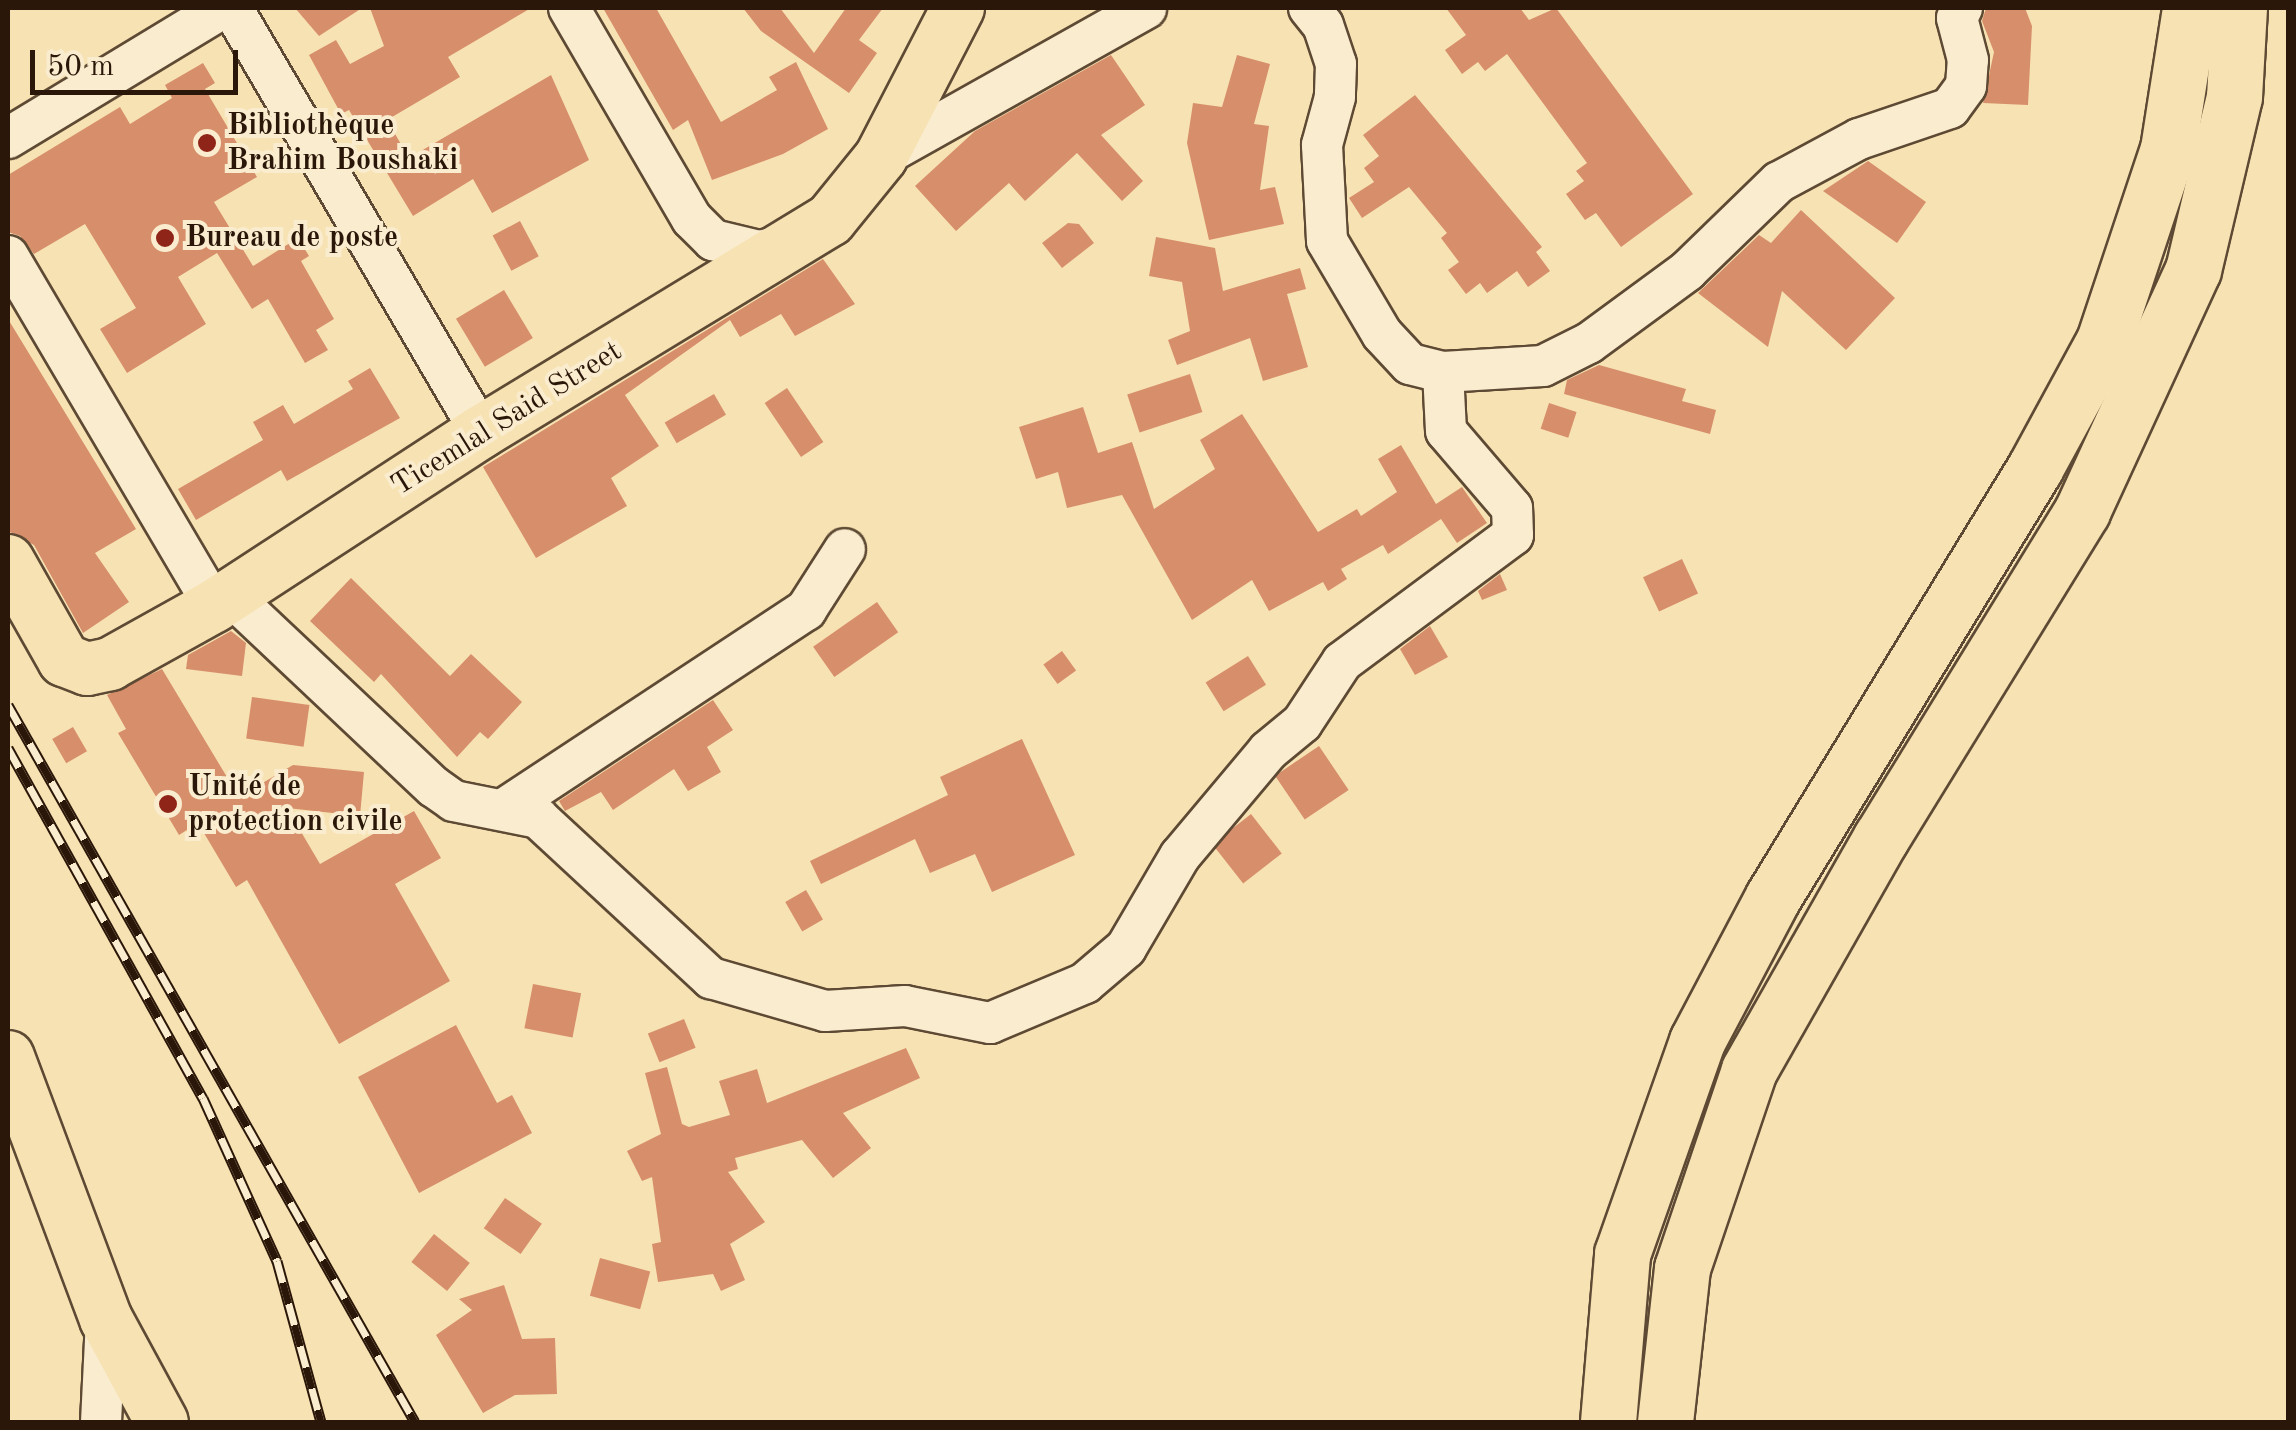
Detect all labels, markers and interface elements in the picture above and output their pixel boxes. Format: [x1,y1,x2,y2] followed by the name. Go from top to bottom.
[35,30,242,92] scale bar
[47,52,114,82] text: 50 m
[227,108,458,178] place label: Bibliothèque Brahim Boushaki
[196,132,218,154] marker: Bibliothèque Brahim Boushaki
[185,220,398,256] place label: Bureau de poste
[154,227,176,249] marker: Bureau de poste
[385,334,629,504] street label: Ticemlal Said Street
[188,769,403,840] place label: Unité de protection civile
[157,793,179,815] marker: Unité de protection civile

